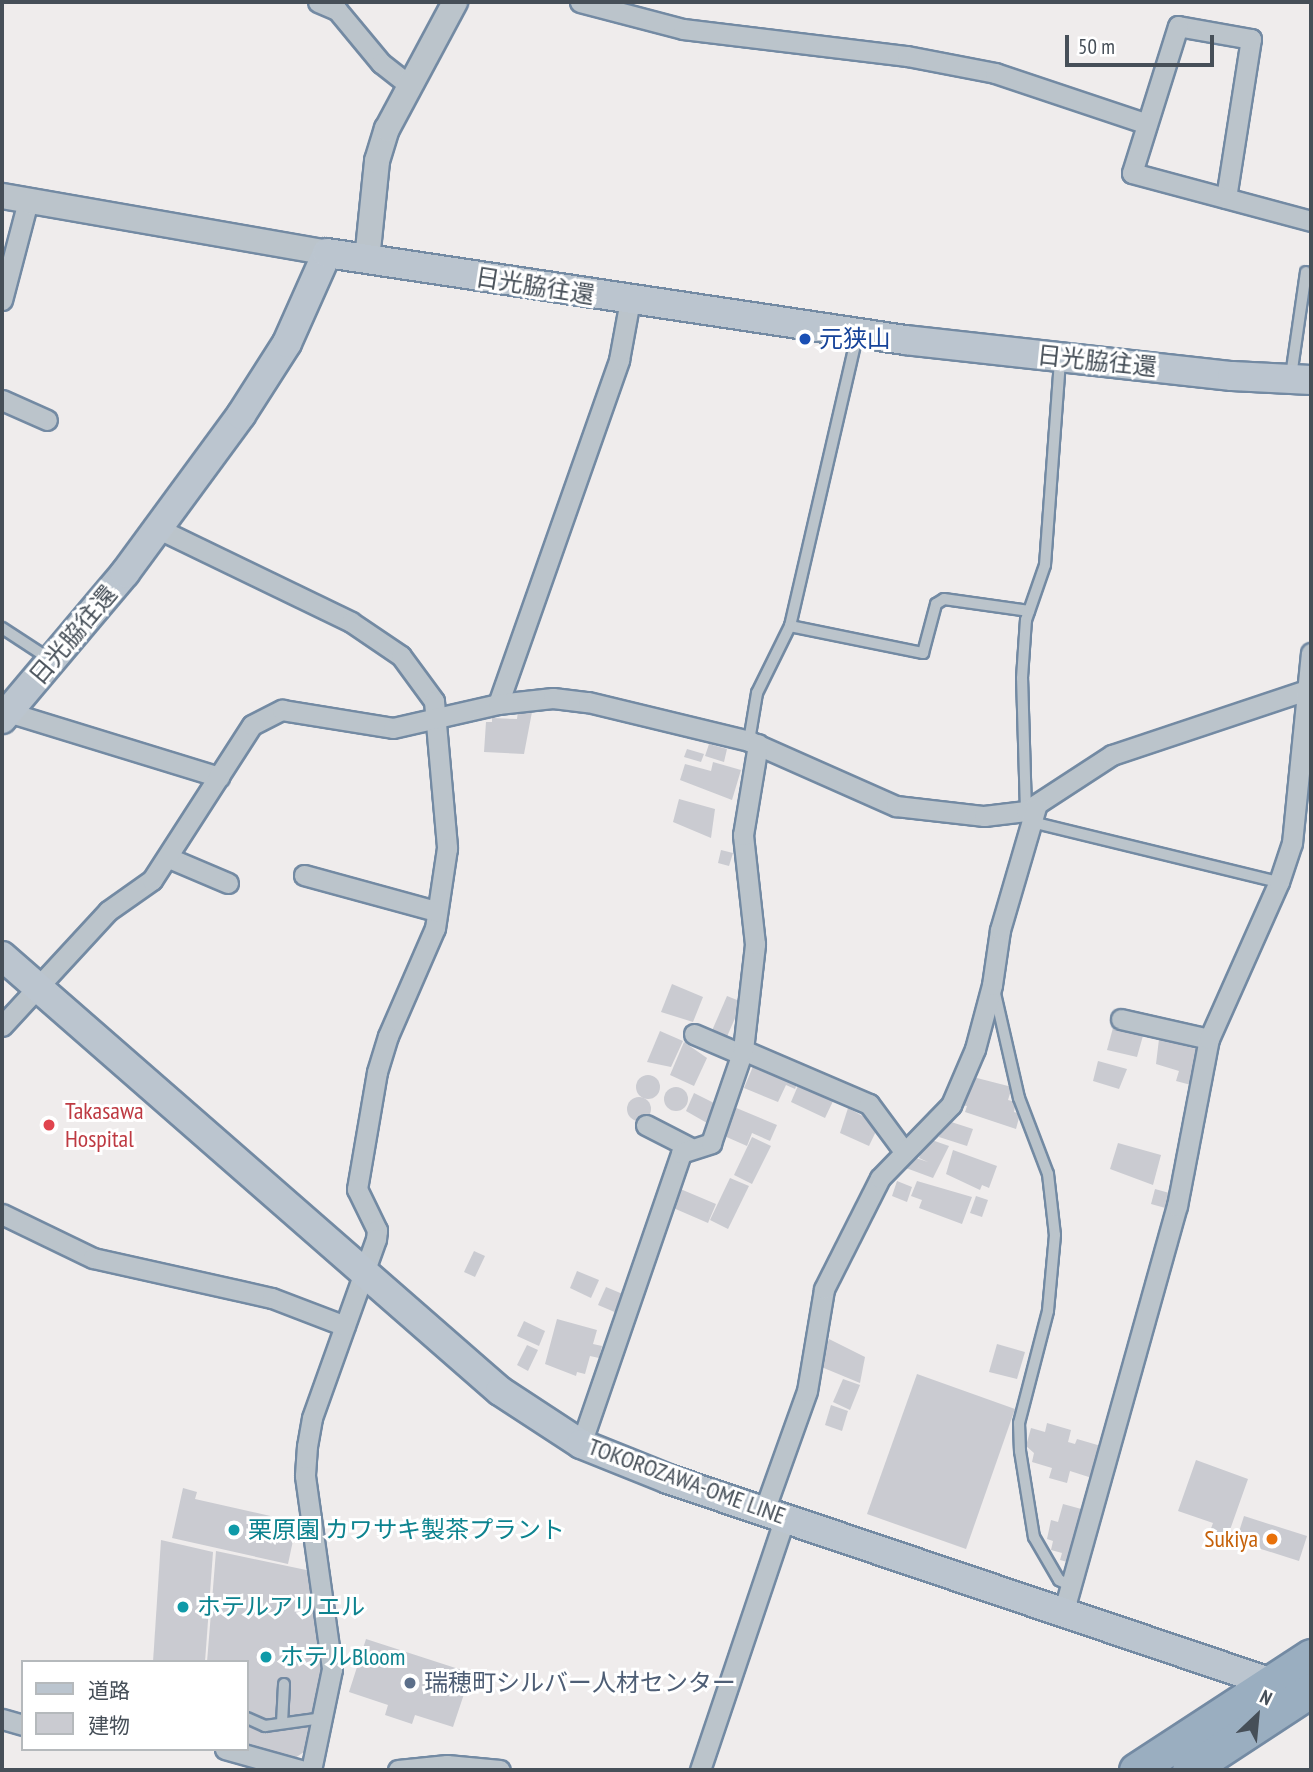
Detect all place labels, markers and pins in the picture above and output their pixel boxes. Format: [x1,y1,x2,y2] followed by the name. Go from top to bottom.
[819,325,891,353] place label: 元狭山
[797,331,813,347] marker: 元狭山
[65,1097,144,1153] place label: Takasawa Hospital
[39,1115,59,1135] marker: Takasawa Hospital
[248,1516,565,1544] place label: 栗原園 カワサキ製茶プラント
[226,1522,242,1538] marker: 栗原園 カワサキ製茶プラント
[1204,1525,1258,1553] place label: Sukiya
[1264,1531,1280,1547] marker: Sukiya
[197,1593,365,1621] place label: ホテルアリエル
[175,1599,191,1615] marker: ホテルアリエル
[280,1643,405,1671] place label: ホテルBloom
[258,1649,274,1665] marker: ホテルBloom
[424,1669,736,1697] place label: 瑞穂町シルバー人材センター
[402,1675,418,1691] marker: 瑞穂町シルバー人材センター

